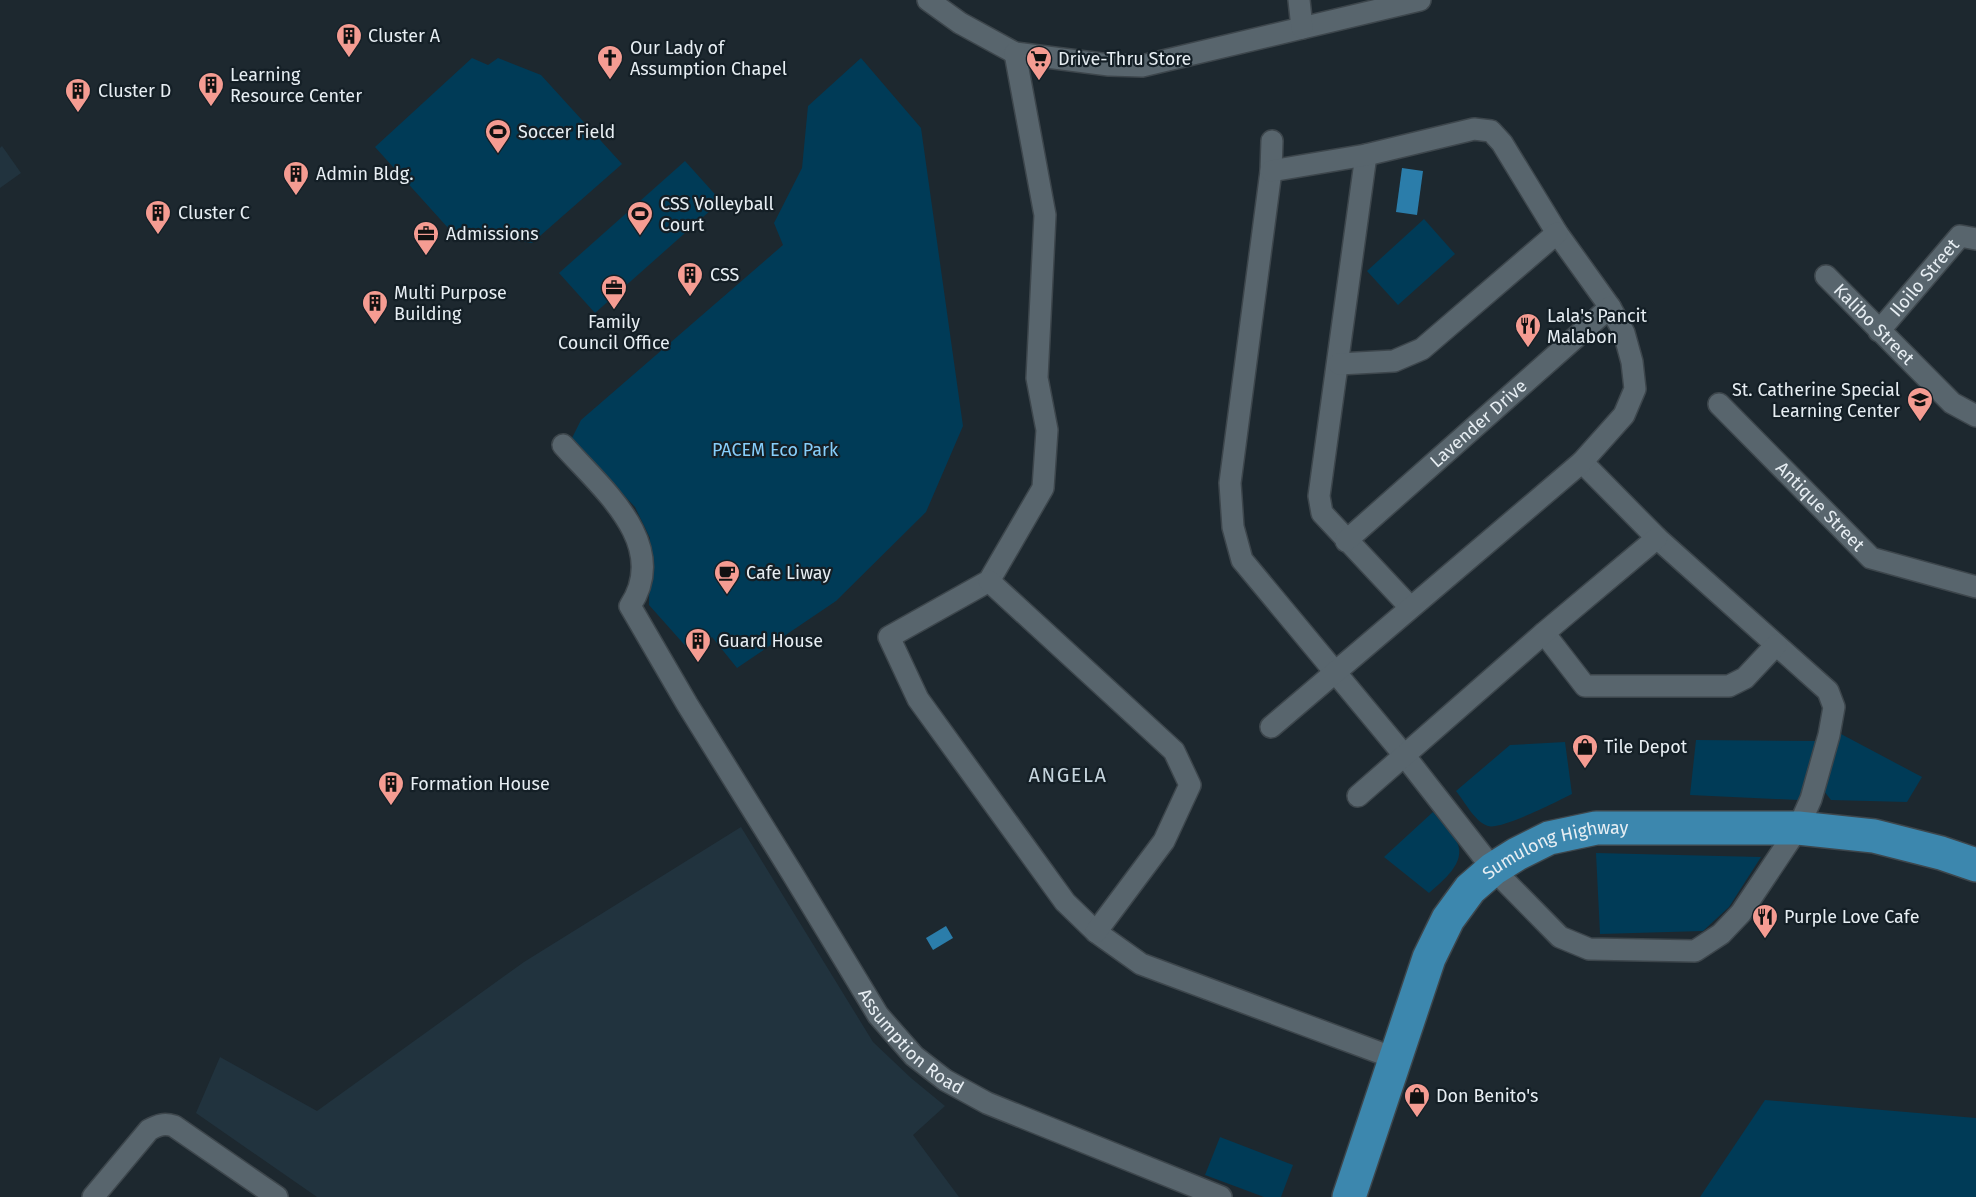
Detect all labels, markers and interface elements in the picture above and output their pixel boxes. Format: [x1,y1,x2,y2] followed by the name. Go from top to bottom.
[334,21,364,59] building icon: Cluster A
[368,25,441,47] place label: Cluster A
[630,37,787,80] place label: Our Lady of Assumption Chapel
[595,43,625,81] church icon: Our Lady of Assumption Chapel
[1024,44,1054,82] supermarket icon: Drive-Thru Store
[1058,48,1191,70] place label: Drive-Thru Store
[230,64,362,107] place label: Learning Resource Center
[196,70,226,108] building icon: Learning Resource Center
[63,76,93,114] building icon: Cluster D
[98,80,171,102] place label: Cluster D
[483,117,513,155] sports icon: Soccer Field
[518,121,615,143] place label: Soccer Field
[281,159,311,197] building icon: Admin Bldg.
[316,163,413,185] place label: Admin Bldg.
[660,193,774,236] place label: CSS Volleyball Court
[143,198,173,236] building icon: Cluster C
[625,199,655,237] sports icon: CSS Volleyball Court
[178,202,250,224] place label: Cluster C
[411,219,441,257] office icon: Admissions
[446,223,539,245] place label: Admissions
[1885,234,1964,321] street label: Iloilo Street
[675,260,705,298] building icon: CSS
[710,264,739,286] place label: CSS
[599,273,629,311] office icon: Family Council Office
[1829,279,1919,370] street label: Kalibo Street
[394,282,507,325] place label: Multi Purpose Building
[360,288,390,326] building icon: Multi Purpose Building
[1547,305,1648,348] place label: Lala's Pancit Malabon
[558,311,670,354] place label: Family Council Office
[1513,311,1543,349] restaurant icon: Lala's Pancit Malabon
[1425,375,1531,472] street label: Lavender Drive
[1732,379,1900,422] place label: St. Catherine Special Learning Center
[1905,385,1935,423] school or university icon: St. Catherine Special Learning Center
[712,439,839,461] park label: PACEM Eco Park
[1771,457,1869,556] street label: Antique Street
[712,558,742,596] cafe icon: Cafe Liway
[746,562,831,584] place label: Cafe Liway
[683,626,713,664] building icon: Guard House
[718,630,823,652] place label: Guard House
[1570,732,1600,770] shop icon: Tile Depot
[1604,736,1688,758] place label: Tile Depot
[1029,763,1107,787] district label: ANGELA
[376,769,406,807] building icon: Formation House
[410,773,550,795] place label: Formation House
[1478,817,1628,884] street label: Sumulong Highway
[1750,902,1780,940] restaurant icon: Purple Love Cafe
[1784,906,1920,928] place label: Purple Love Cafe
[854,984,968,1099] street label: Assumption Road
[1402,1081,1432,1119] shop icon: Don Benito's
[1436,1085,1539,1107] place label: Don Benito's

